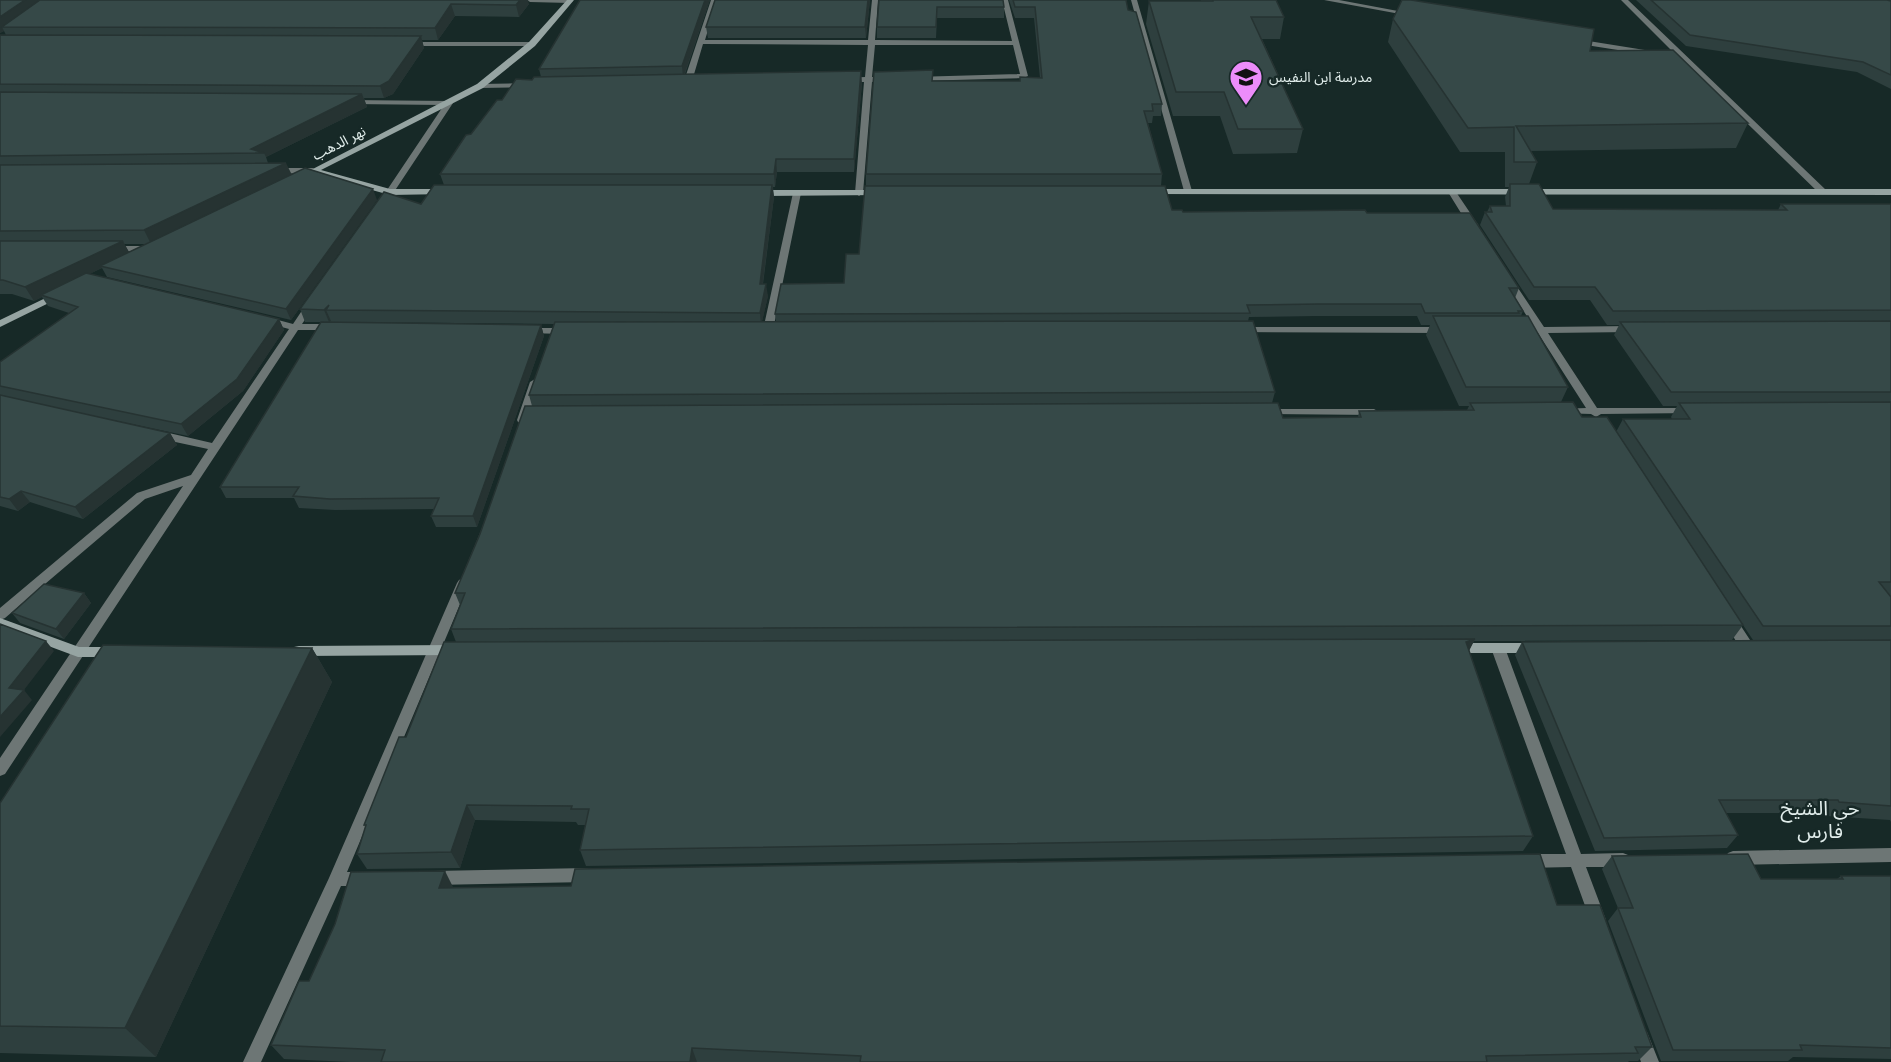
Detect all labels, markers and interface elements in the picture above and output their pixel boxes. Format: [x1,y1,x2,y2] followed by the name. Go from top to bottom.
[1228,59,1264,106] school or university icon: مدرسة ابن النفيس
[1269,69,1372,86] place label: مدرسة ابن النفيس
[310,123,369,164] street label: نهر الدهب
[1781,796,1859,843] district label: حي الشيخ فارس

